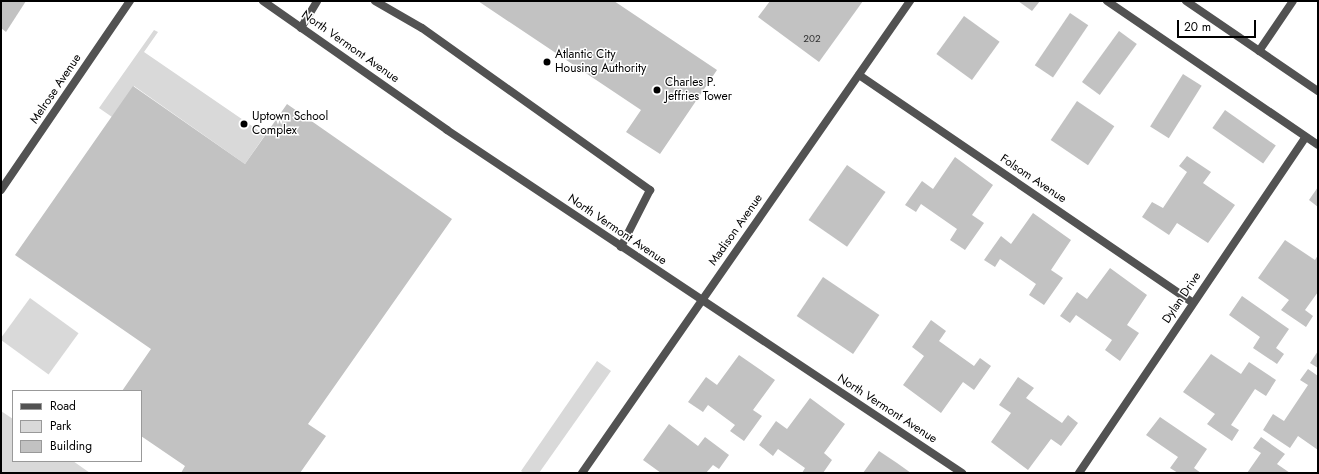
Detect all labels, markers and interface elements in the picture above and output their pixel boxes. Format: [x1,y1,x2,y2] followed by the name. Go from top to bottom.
[298,8,402,86] street label: North Vermont Avenue
[1179,12,1258,38] scale bar
[1184,18,1211,36] text: 20 m
[803,33,821,45] house number: 202
[555,48,646,76] place label: Atlantic City Housing Authority
[27,51,85,127] street label: Melrose Avenue
[542,57,552,67] marker: Atlantic City Housing Authority
[665,76,732,104] place label: Charles P. Jeffries Tower
[652,85,662,95] marker: Charles P. Jeffries Tower
[252,110,328,138] place label: Uptown School Complex
[239,119,249,129] marker: Uptown School Complex
[997,152,1069,206] street label: Folsom Avenue
[706,191,766,269] street label: Madison Avenue
[565,192,669,268] street label: North Vermont Avenue
[1160,270,1204,326] street label: Dylan Drive
[834,371,940,447] street label: North Vermont Avenue
[12,390,142,462] legend
[50,397,76,415] text: Road
[50,417,71,435] text: Park
[50,437,92,455] text: Building

